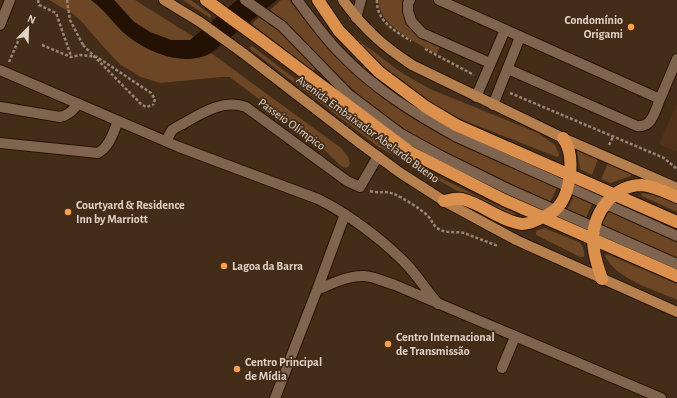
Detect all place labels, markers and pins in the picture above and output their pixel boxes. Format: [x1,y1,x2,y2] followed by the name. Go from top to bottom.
[564,14,623,40] place label: Condomínio Origami
[626,22,636,32] marker: Condomínio Origami
[76,199,185,226] place label: Courtyard & Residence Inn by Marriott
[63,207,73,217] marker: Courtyard & Residence Inn by Marriott
[232,260,303,272] place label: Lagoa da Barra
[219,261,229,271] marker: Lagoa da Barra
[396,331,495,357] place label: Centro Internacional de Transmissão
[383,339,393,349] marker: Centro Internacional de Transmissão
[245,356,322,382] place label: Centro Principal de Mídia
[232,364,242,374] marker: Centro Principal de Mídia

